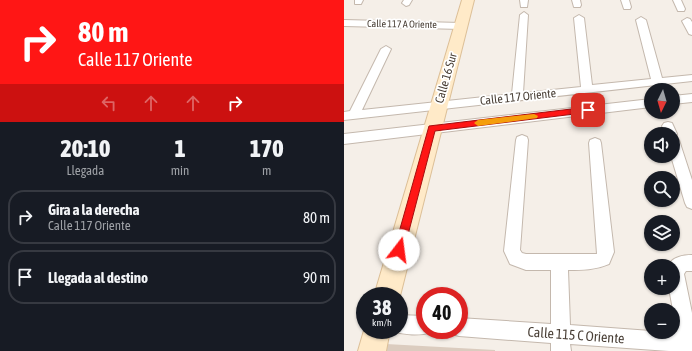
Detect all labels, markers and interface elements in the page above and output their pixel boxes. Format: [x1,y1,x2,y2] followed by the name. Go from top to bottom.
[12,16,64,68] icon: right
[78,16,128,48] text: 80 m
[367,18,437,30] street label: Calle 117 A Oriente
[78,49,192,70] text: Calle 117 Oriente
[432,51,460,105] street label: Calle 16 Sur
[644,83,680,119] north arrow
[644,83,680,339] map controls
[479,86,557,108] street label: Calle 117 Oriente
[98,92,120,114] icon: left
[140,92,162,114] icon: ahead
[182,92,204,114] icon: ahead
[224,92,246,114] icon: right
[571,93,605,127] pin
[577,99,599,121] icon: arrive
[644,127,680,163] button: sound
[60,135,110,162] text: 20:10
[174,135,186,162] text: 1
[250,135,284,162] text: 170
[66,163,104,178] text: Llegada
[171,163,189,178] text: min
[262,163,271,178] text: m
[644,171,680,207] button: search
[48,201,139,218] text: Gira a la derecha
[14,206,36,228] icon: right
[303,209,330,226] text: 80 m
[644,215,680,251] button: layers
[48,218,131,233] text: Calle 117 Oriente
[378,229,420,271] position arrow
[644,259,680,295] button: +
[14,266,36,288] icon: arrive
[48,269,148,286] text: Llegada al destino
[303,269,330,286] text: 90 m
[416,287,468,339] speed limit sign: 40
[373,296,391,319] text: 38
[644,303,680,339] button: −
[372,317,392,328] text: km/h
[527,324,625,346] street label: Calle 115 C Oriente

